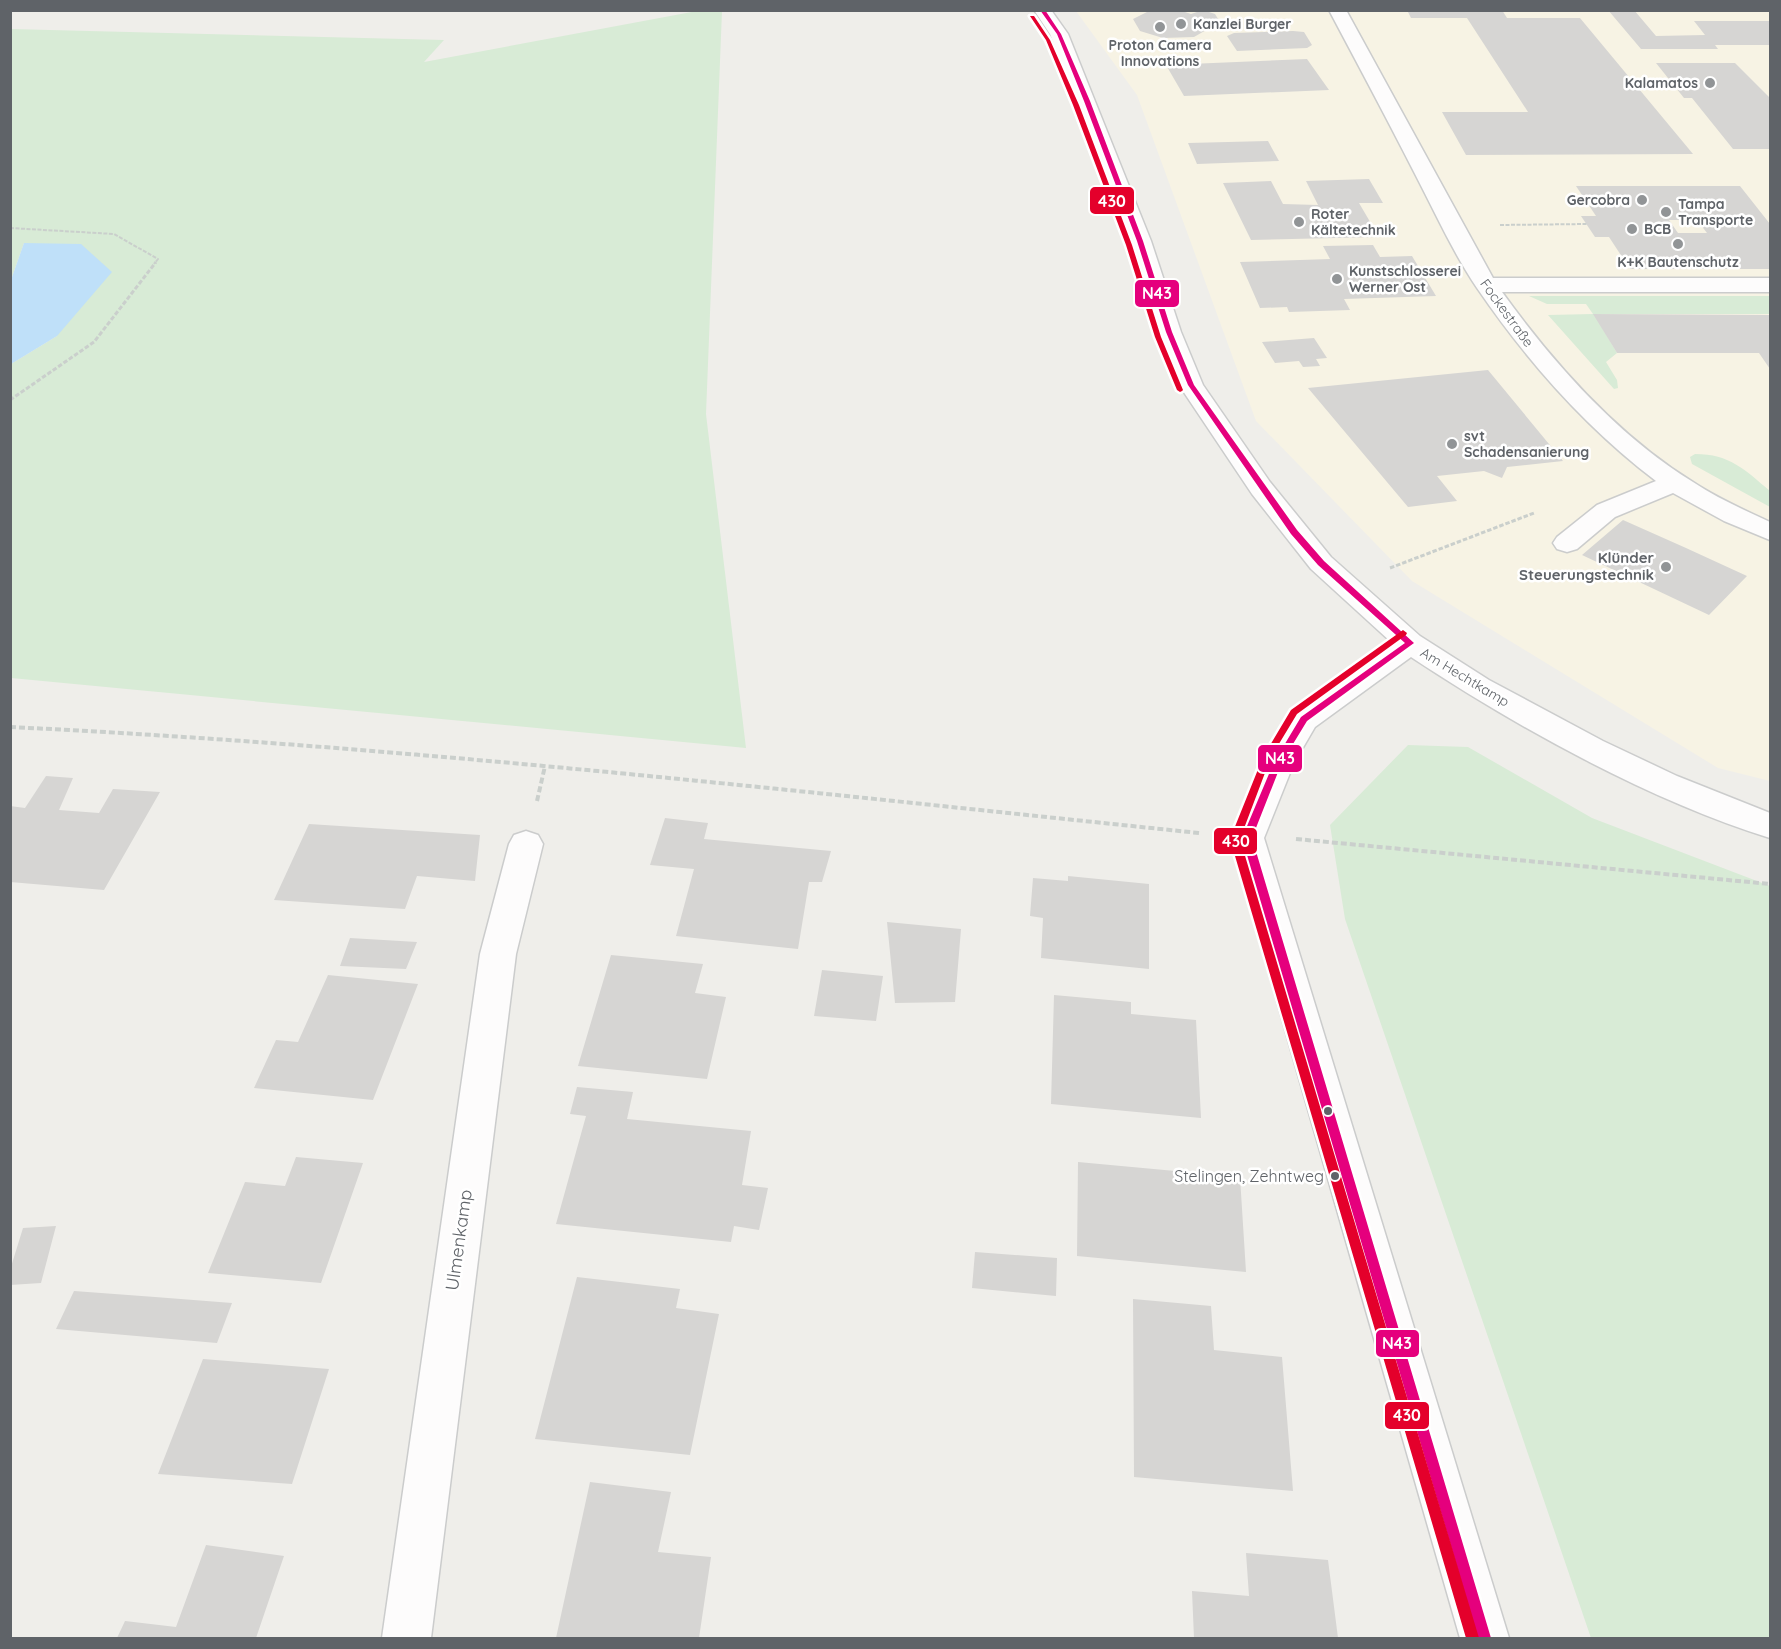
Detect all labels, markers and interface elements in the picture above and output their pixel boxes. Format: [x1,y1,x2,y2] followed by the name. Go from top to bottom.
[1193,15,1291,33] place label: Kanzlei Burger
[1174,17,1188,31] marker: Kanzlei Burger
[1153,20,1167,34] marker: Proton Camera Innovations
[1108,36,1212,70] place label: Proton Camera Innovations
[1625,74,1698,92] place label: Kalamatos
[1703,76,1717,90] marker: Kalamatos
[1089,186,1135,215] line badge: 430
[1098,191,1126,211] text: 430
[1567,191,1630,209] place label: Gercobra
[1635,193,1649,207] marker: Gercobra
[1678,195,1753,229] place label: Tampa Transporte
[1311,205,1396,239] place label: Roter Kältetechnik
[1659,205,1673,219] marker: Tampa Transporte
[1292,215,1306,229] marker: Roter Kältetechnik
[1644,220,1671,238] place label: BCB
[1625,222,1639,236] marker: BCB
[1671,237,1685,251] marker: K+K Bautenschutz
[1617,253,1739,271] place label: K+K Bautenschutz
[1349,262,1461,296] place label: Kunstschlosserei Werner Ost
[1330,272,1344,286] marker: Kunstschlosserei Werner Ost
[1476,275,1538,351] street label: Fockestraße
[1134,279,1180,308] line badge: N43
[1142,283,1172,303] text: N43
[1464,427,1589,461] place label: svt Schadensanierung
[1445,437,1459,451] marker: svt Schadensanierung
[1519,548,1654,584] place label: Klünder Steuerungstechnik
[1659,560,1673,574] marker: Klünder Steuerungstechnik
[1417,643,1513,711] street label: Am Hechtkamp
[1257,744,1303,773] line badge: N43
[1265,748,1295,768] text: N43
[1213,827,1258,855] line badge: 430
[1222,831,1250,851] text: 430
[1322,1105,1334,1117] unlabelled marker
[1174,1166,1324,1186] place label: Stelingen, Zehntweg
[1329,1170,1341,1182] marker: Stelingen, Zehntweg
[440,1188,477,1292] street label: Ulmenkamp
[1375,1329,1420,1358] line badge: N43
[1382,1333,1412,1353] text: N43
[1384,1401,1430,1430] line badge: 430
[1393,1405,1421,1425] text: 430

